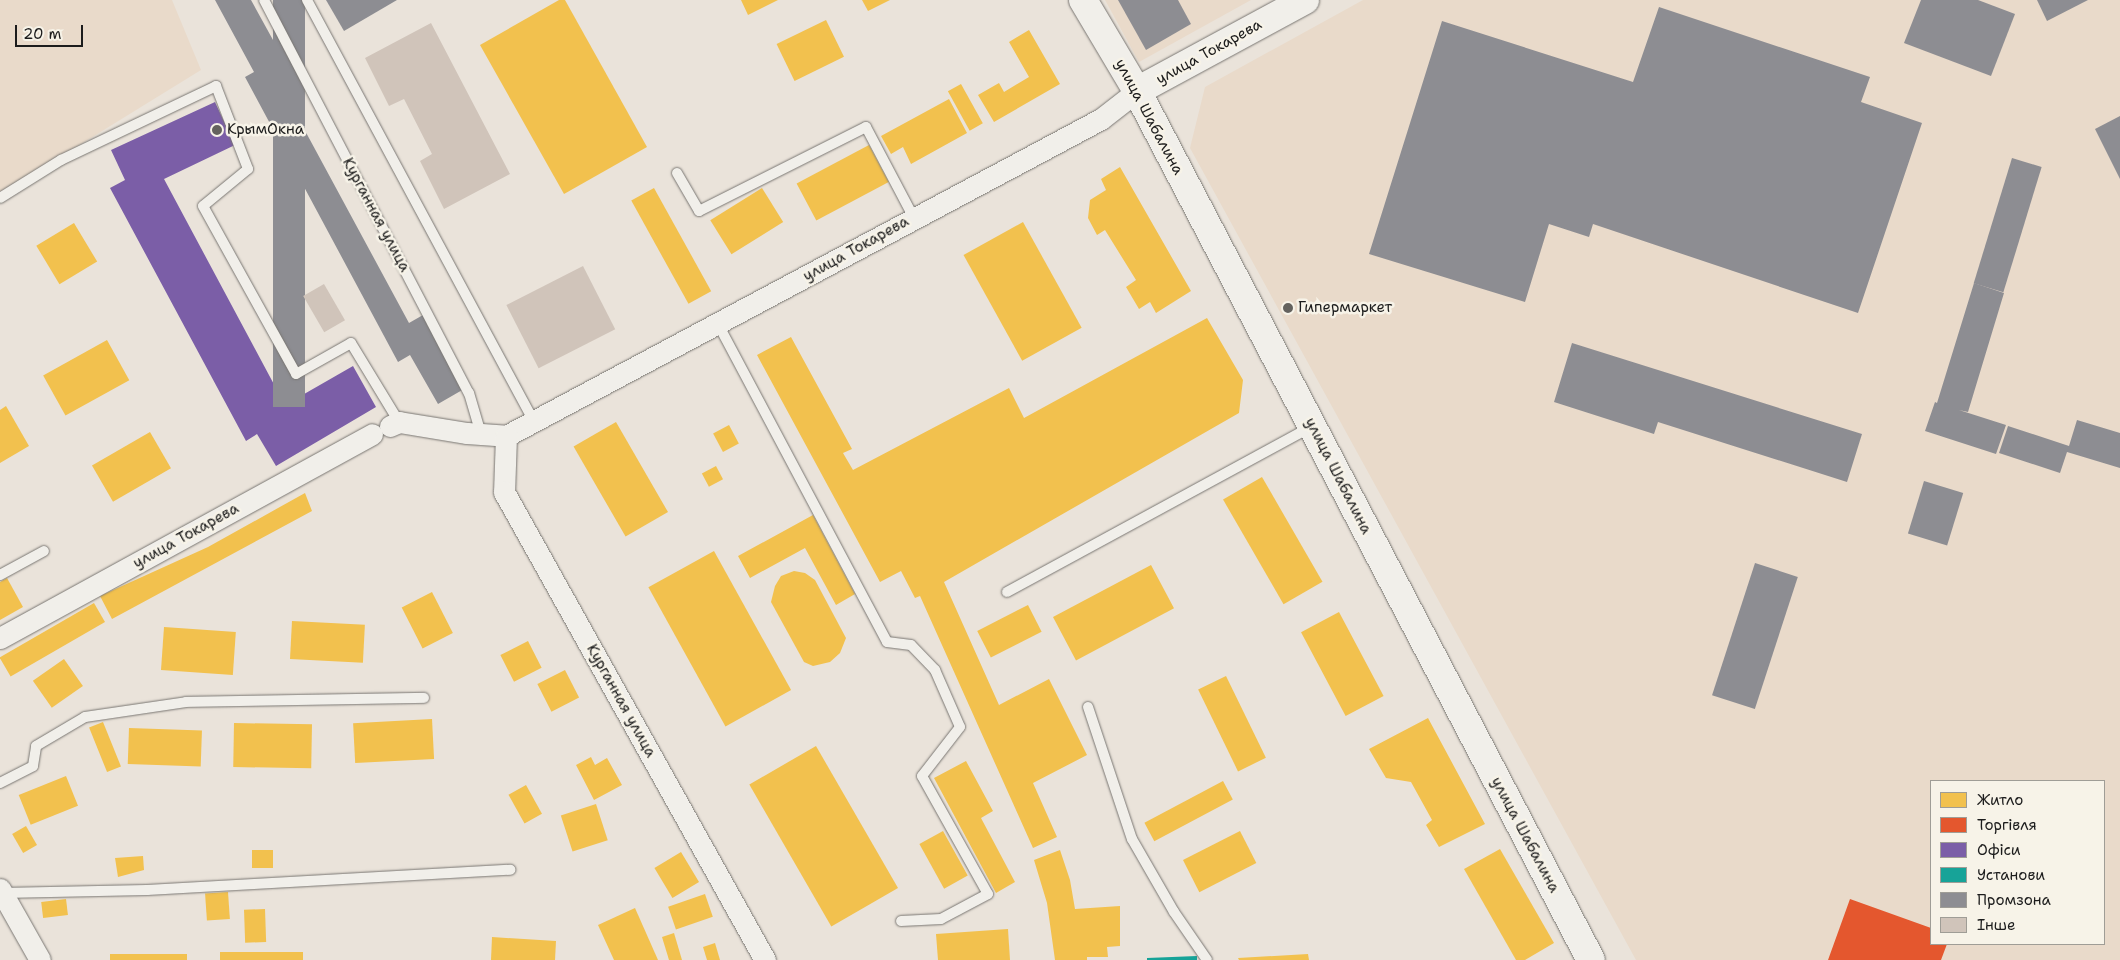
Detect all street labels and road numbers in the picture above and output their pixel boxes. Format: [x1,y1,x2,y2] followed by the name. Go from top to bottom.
[1153,16,1265,88] street label: улица Токарева
[1111,56,1187,178] street label: улица Шабалина
[338,155,414,275] street label: Курганная улица
[800,213,912,285] street label: улица Токарева
[1301,415,1375,537] street label: улица Шабалина
[130,500,242,572] street label: улица Токарева
[582,641,660,761] street label: Курганная улица
[1487,774,1563,896] street label: улица Шабалина

